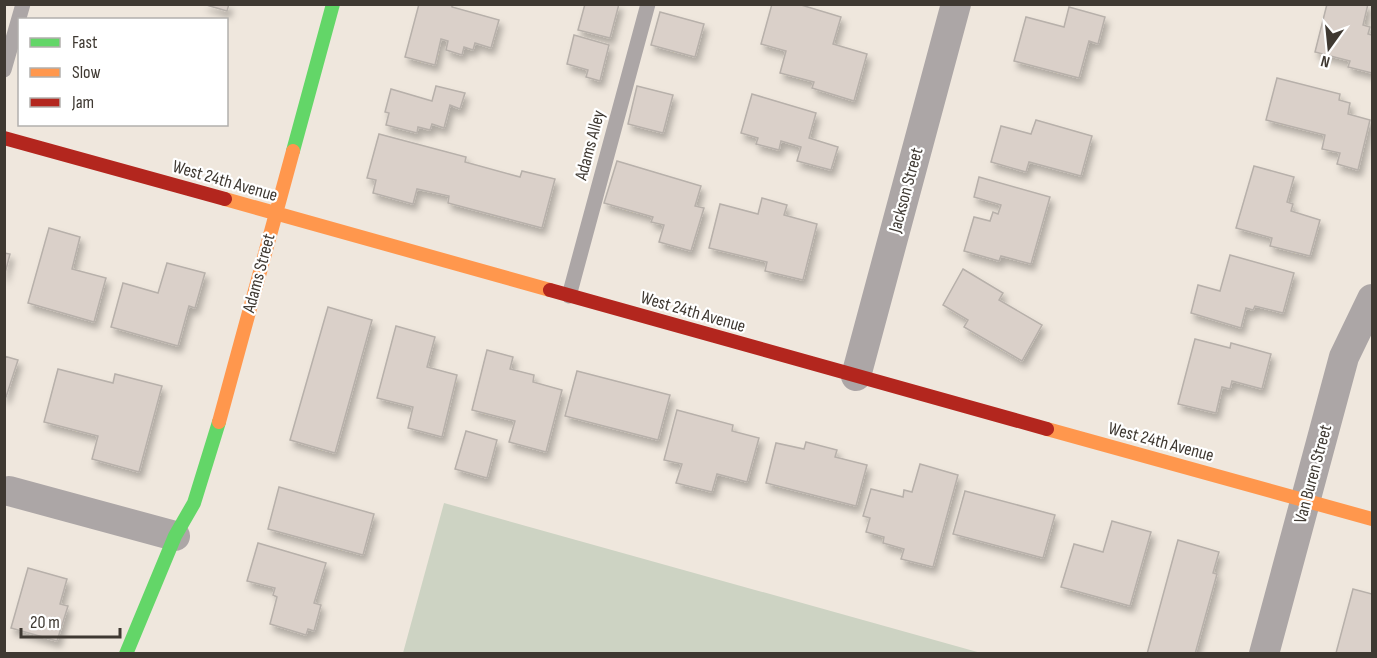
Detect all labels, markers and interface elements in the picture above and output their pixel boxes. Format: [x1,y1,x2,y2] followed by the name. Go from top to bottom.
[18,18,228,126] legend
[1299,18,1359,78] north arrow
[72,32,98,53] text: Fast
[1319,51,1332,71] text: N
[72,62,101,83] text: Slow
[71,92,94,113] text: Jam
[570,108,609,183] street label: Adams Alley
[884,145,928,236] street label: Jackson Street
[170,156,280,206] street label: West 24th Avenue
[238,231,280,316] street label: Adams Street
[638,287,748,337] street label: West 24th Avenue
[1106,418,1216,466] street label: West 24th Avenue
[1290,422,1336,526] street label: Van Buren Street
[21,601,120,639] scale bar
[30,612,60,633] text: 20 m

